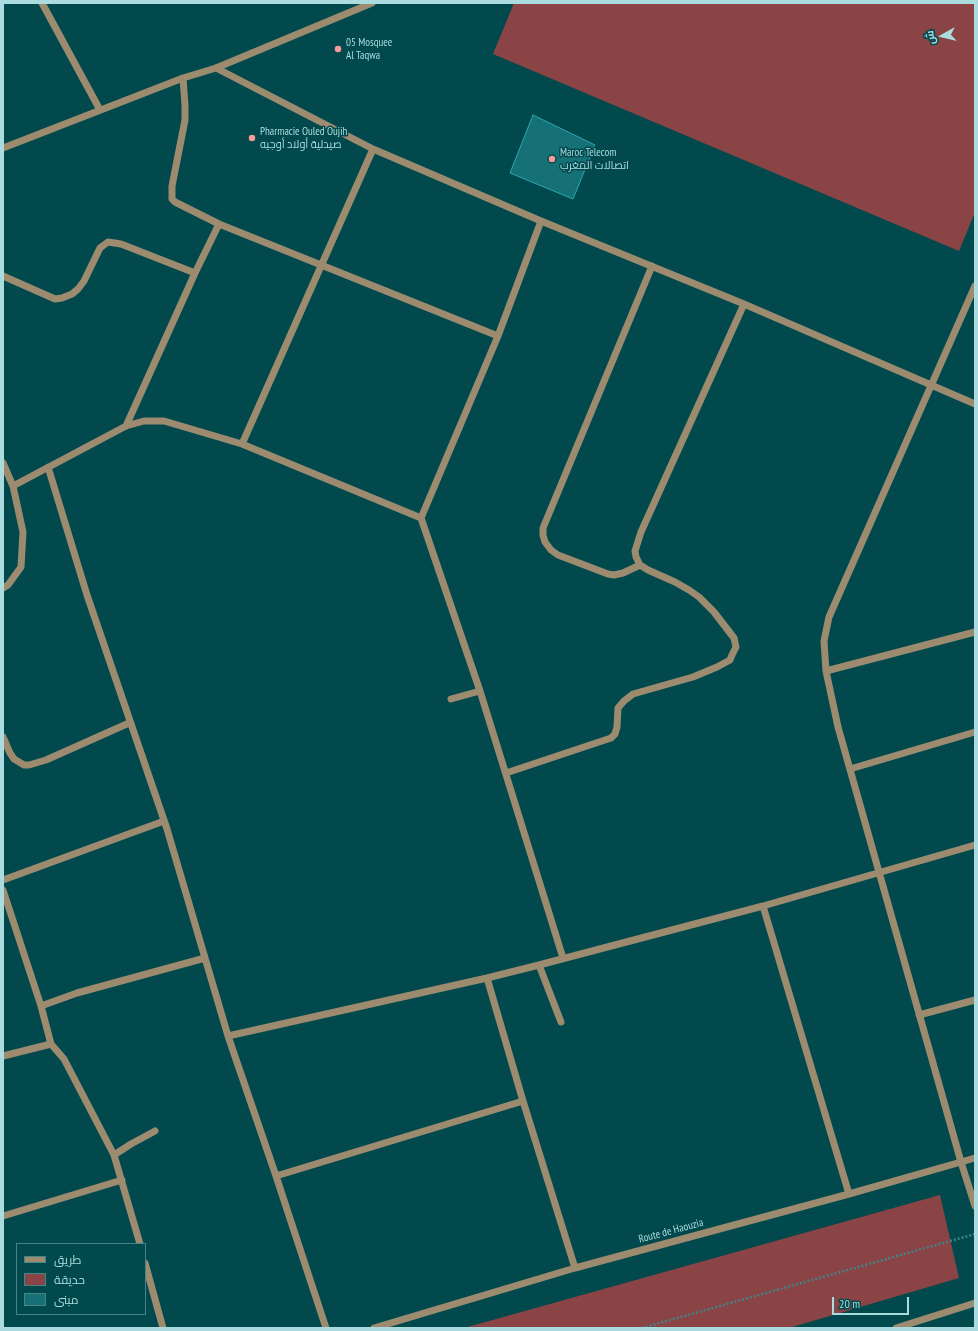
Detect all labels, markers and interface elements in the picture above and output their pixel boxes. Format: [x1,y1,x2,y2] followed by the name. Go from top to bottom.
[922,16,962,56] north arrow
[922,30,938,46] text: ش
[346,36,392,62] place label: 05 Mosquee Al Taqwa
[333,44,343,54] marker: 05 Mosquee Al Taqwa
[260,125,347,151] place label: Pharmacie Ouled Oujih صيدلية أولاد أوجيه
[247,133,257,143] marker: Pharmacie Ouled Oujih صيدلية أولاد أوجيه
[560,146,629,172] place label: Maroc Telecom اتصالات المغرب
[547,154,557,164] marker: Maroc Telecom اتصالات المغرب
[637,1216,705,1246] street label: Route de Haouzia
[16,1243,146,1315] legend
[54,1252,81,1267] text: طريق
[54,1272,85,1287] text: حديقة
[834,1289,911,1315] scale bar
[54,1292,79,1307] text: مبنى
[839,1296,860,1311] text: 20 m

